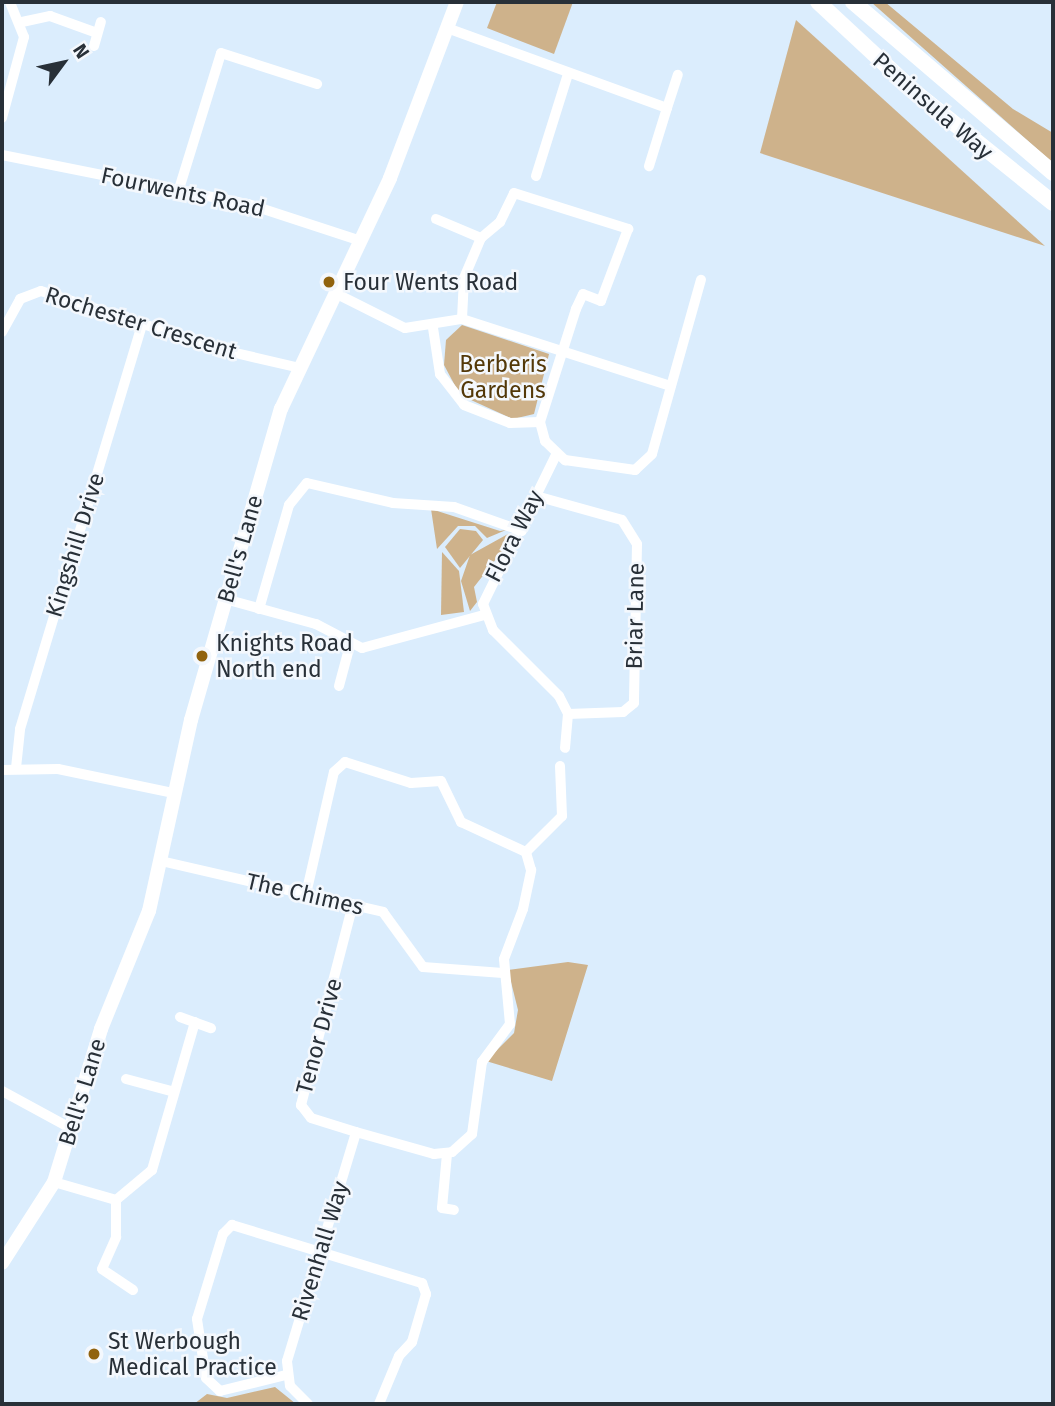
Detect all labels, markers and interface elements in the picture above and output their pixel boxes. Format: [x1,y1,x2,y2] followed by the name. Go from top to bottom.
[28,28,98,98] north arrow
[68,40,94,63] text: N
[867,46,999,166] street label: Peninsula Way
[99,161,267,223] street label: Fourwents Road
[343,268,518,296] place label: Four Wents Road
[321,274,337,290] marker: Four Wents Road
[42,281,240,365] street label: Rochester Crescent
[459,350,547,404] park label: Berberis Gardens
[40,469,110,621] street label: Kingshill Drive
[479,485,549,587] street label: Flora Way
[211,492,269,606] street label: Bell's Lane
[620,562,650,670] street label: Briar Lane
[216,629,353,683] place label: Knights Road North end
[194,648,210,664] marker: Knights Road North end
[244,867,366,921] street label: The Chimes
[290,975,348,1097] street label: Tenor Drive
[53,1035,111,1149] street label: Bell's Lane
[286,1178,354,1324] street label: Rivenhall Way
[108,1327,277,1381] place label: St Werbough Medical Practice
[86,1346,102,1362] marker: St Werbough Medical Practice

